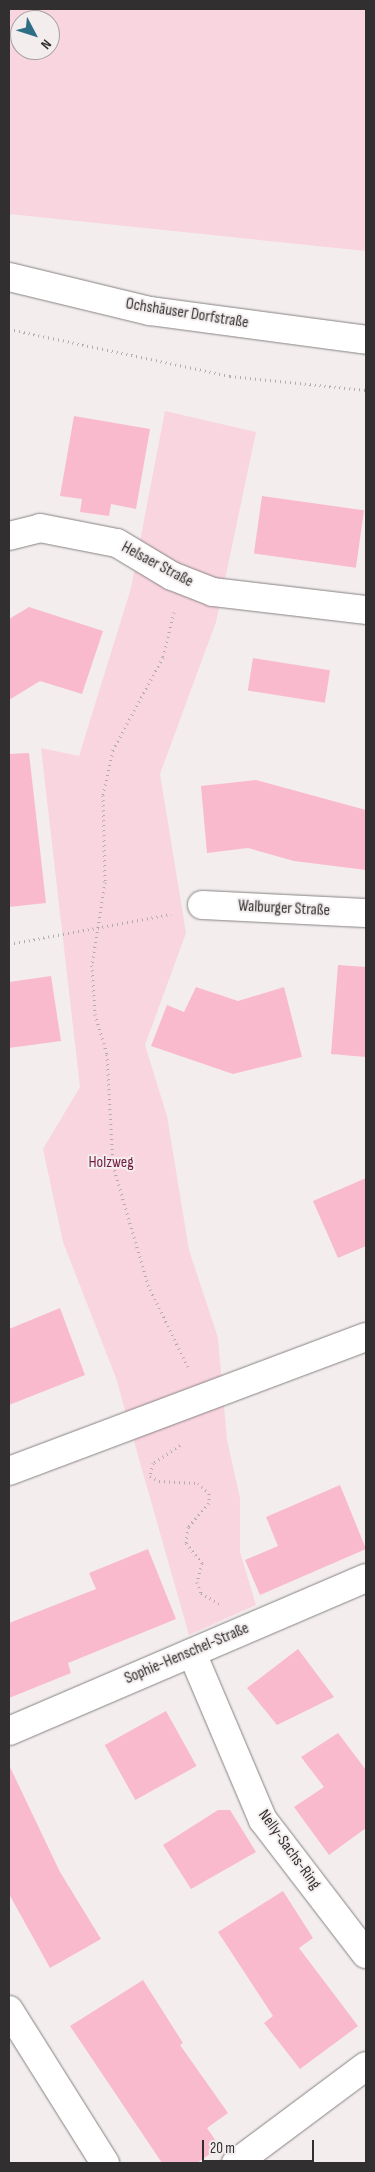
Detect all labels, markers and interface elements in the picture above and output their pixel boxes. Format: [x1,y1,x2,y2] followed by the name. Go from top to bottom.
[10,10,60,60] north arrow
[37,36,55,53] text: N
[124,295,250,333] street label: Ochshäuser Dorfstraße
[118,538,196,592] street label: Helsaer Straße
[238,897,330,921] street label: Walburger Straße
[88,1153,134,1173] park label: Holzweg
[122,1619,252,1689] street label: Sophie-Henschel-Straße
[254,1806,324,1894] street label: Nelly-Sachs-Ring
[205,2130,318,2162] scale bar
[210,2139,235,2158] text: 20 m

